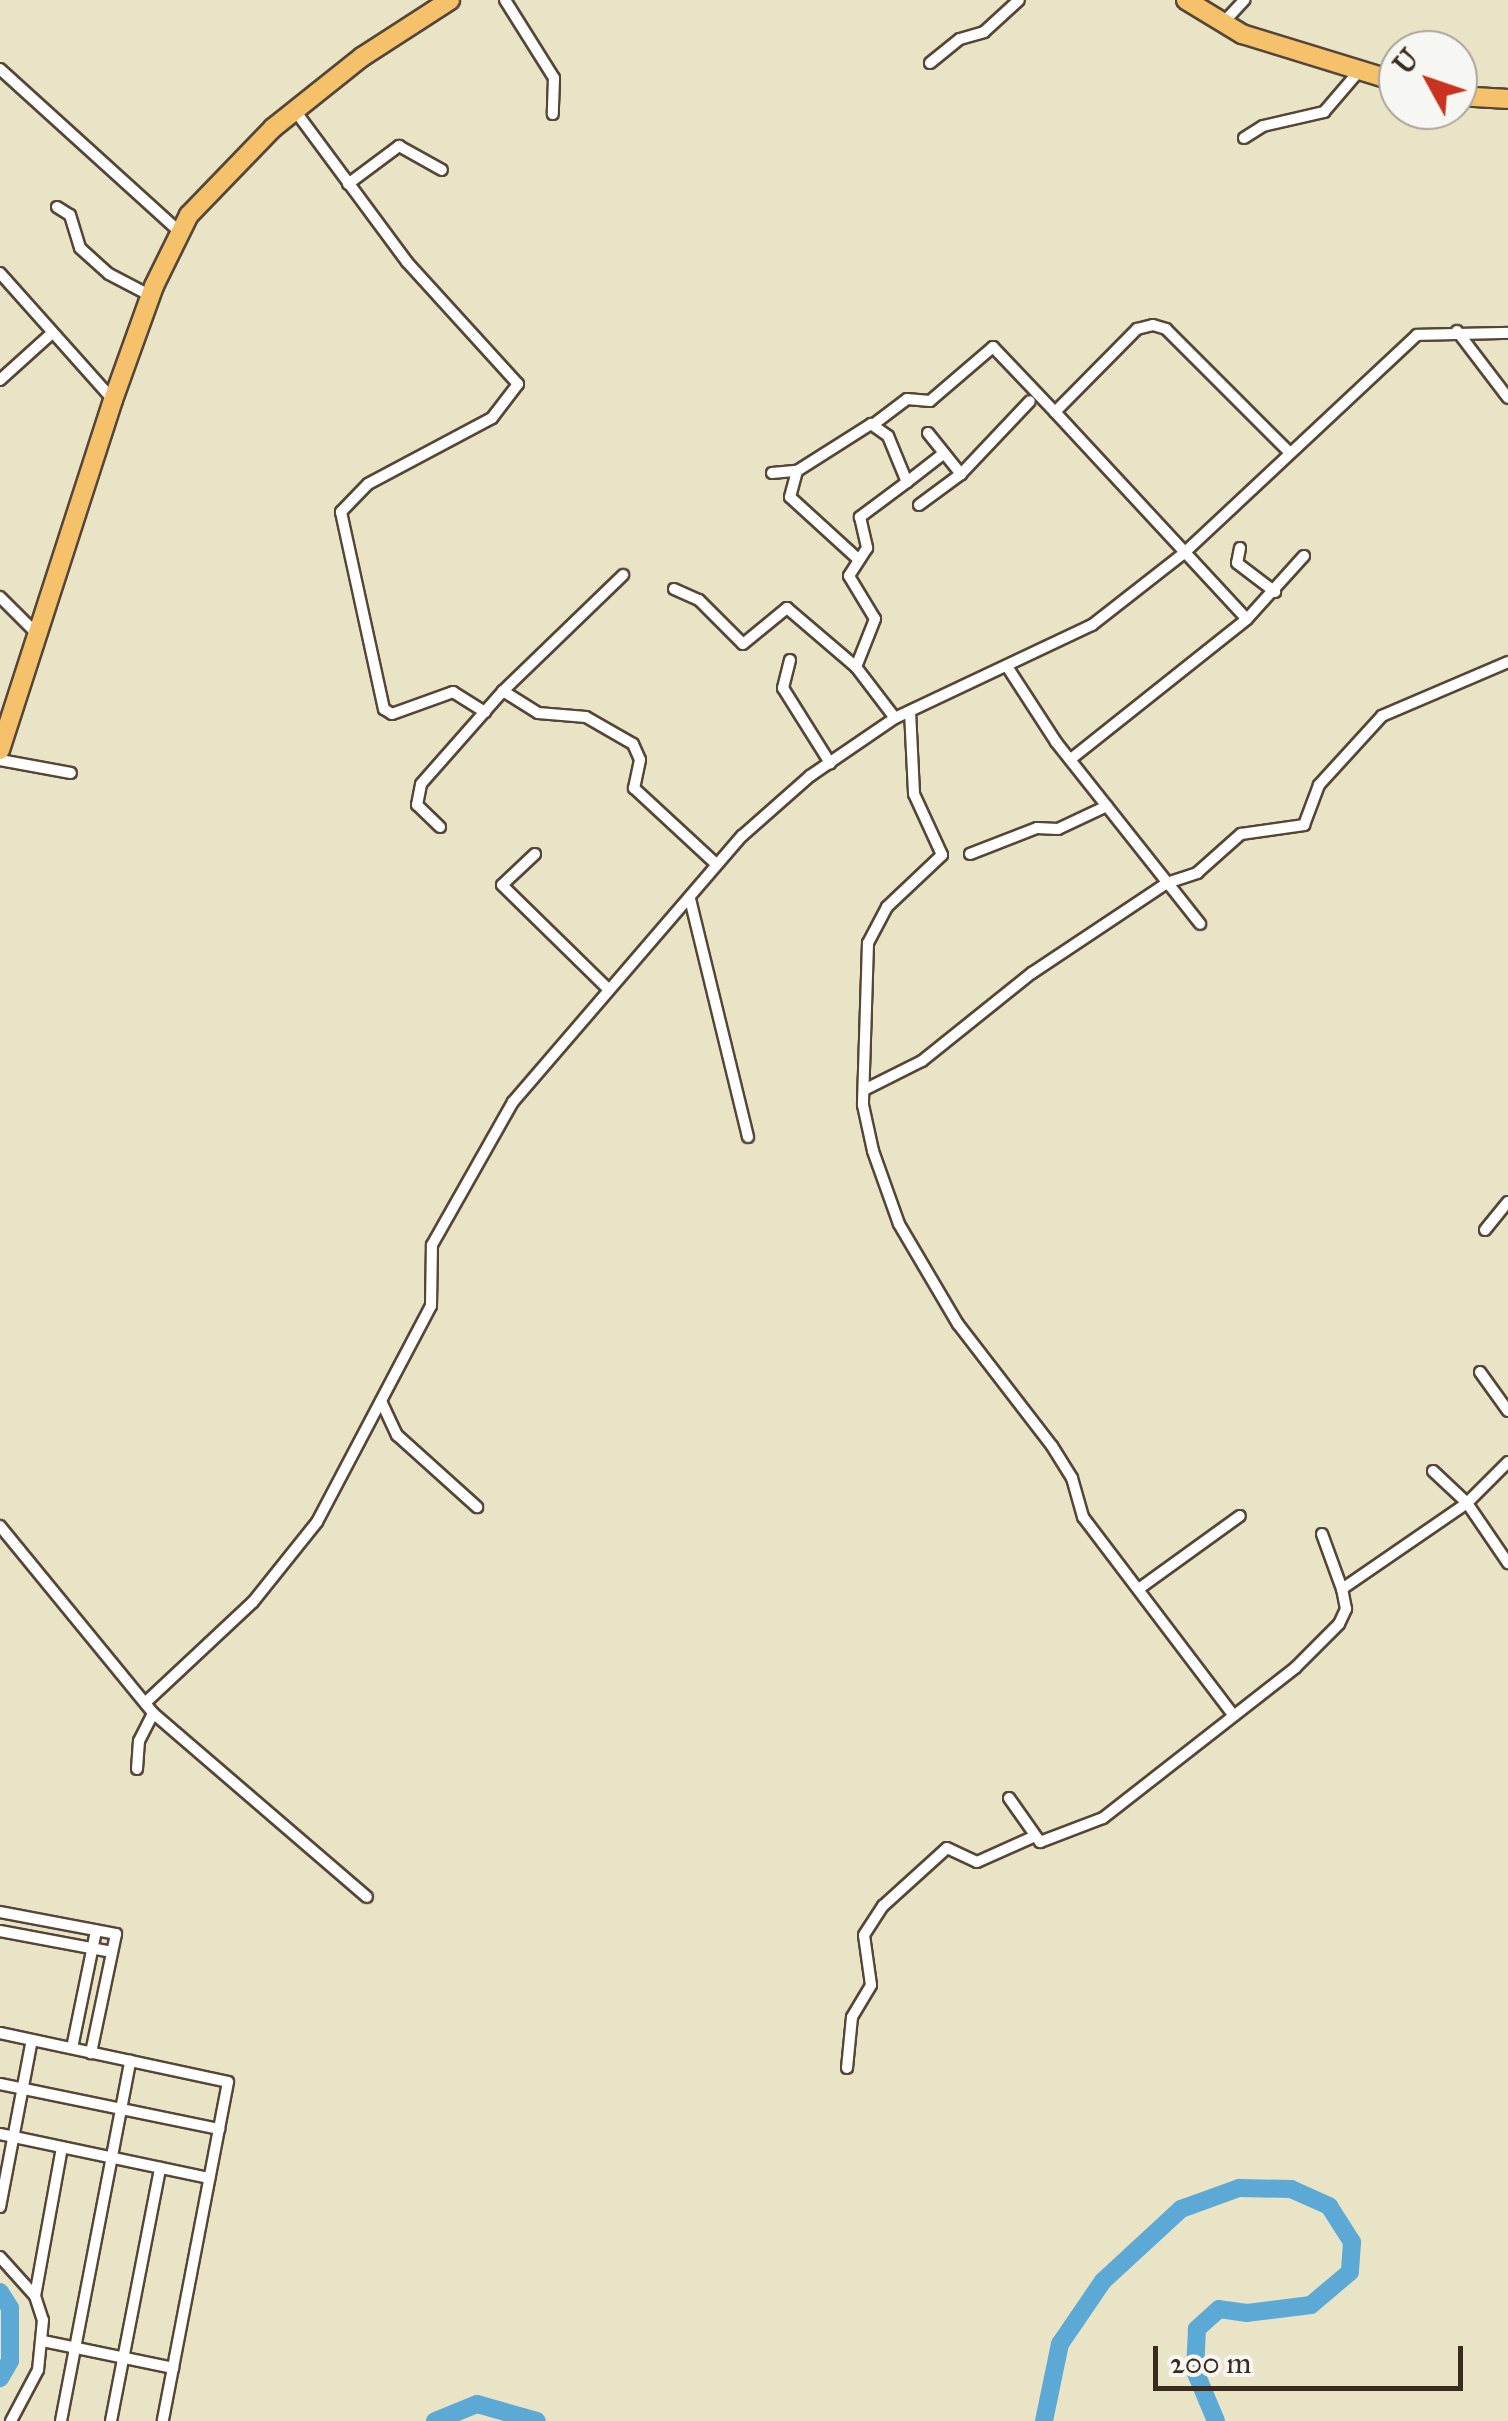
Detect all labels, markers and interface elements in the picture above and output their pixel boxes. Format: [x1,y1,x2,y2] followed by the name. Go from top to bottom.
[1378,30,1478,130] north arrow
[1386,42,1427,81] text: U
[1158,2326,1468,2388] scale bar
[1170,2345,1251,2381] text: 200 m

